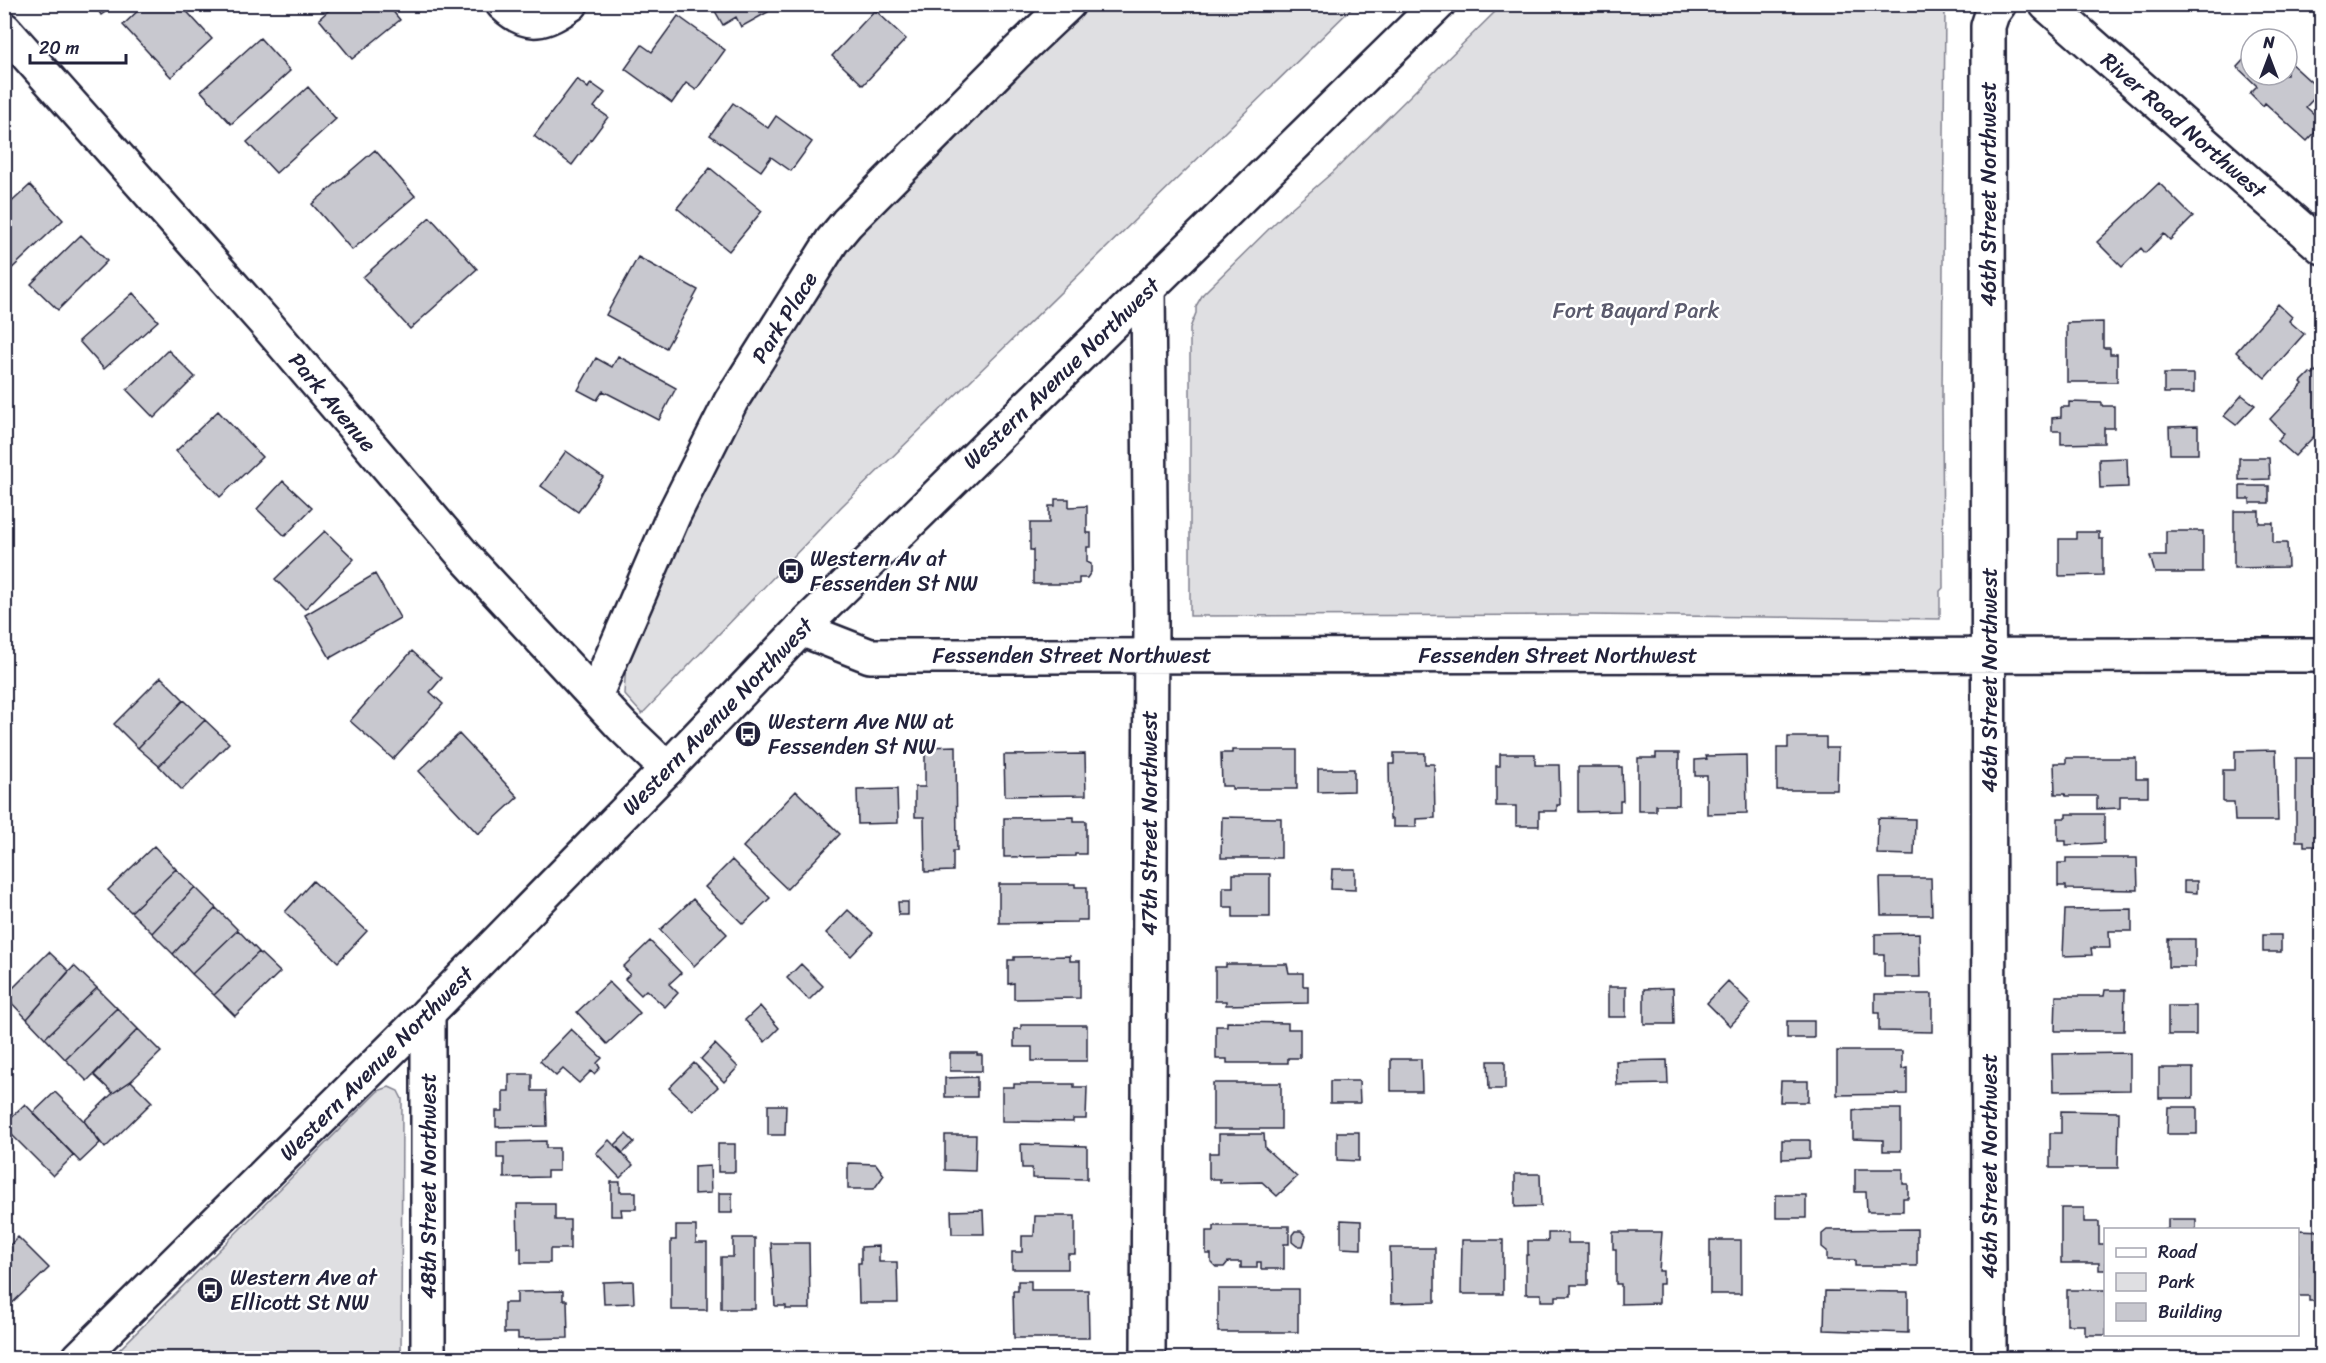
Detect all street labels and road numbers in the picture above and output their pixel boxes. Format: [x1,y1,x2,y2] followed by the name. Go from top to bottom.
[2092,42,2277,210] street label: River Road Northwest
[1969,81,2008,307] street label: 46th Street Northwest
[741,263,828,371] street label: Park Place
[953,267,1171,479] street label: Western Avenue Northwest
[279,343,387,461] street label: Park Avenue
[1970,567,2009,793] street label: 46th Street Northwest
[612,607,824,825] street label: Western Avenue Northwest
[933,636,1212,675] street label: Fessenden Street Northwest
[1419,636,1698,675] street label: Fessenden Street Northwest
[1130,710,1169,936] street label: 47th Street Northwest
[269,956,484,1170] street label: Western Avenue Northwest
[1970,1053,2009,1279] street label: 46th Street Northwest
[409,1073,448,1299] street label: 48th Street Northwest

